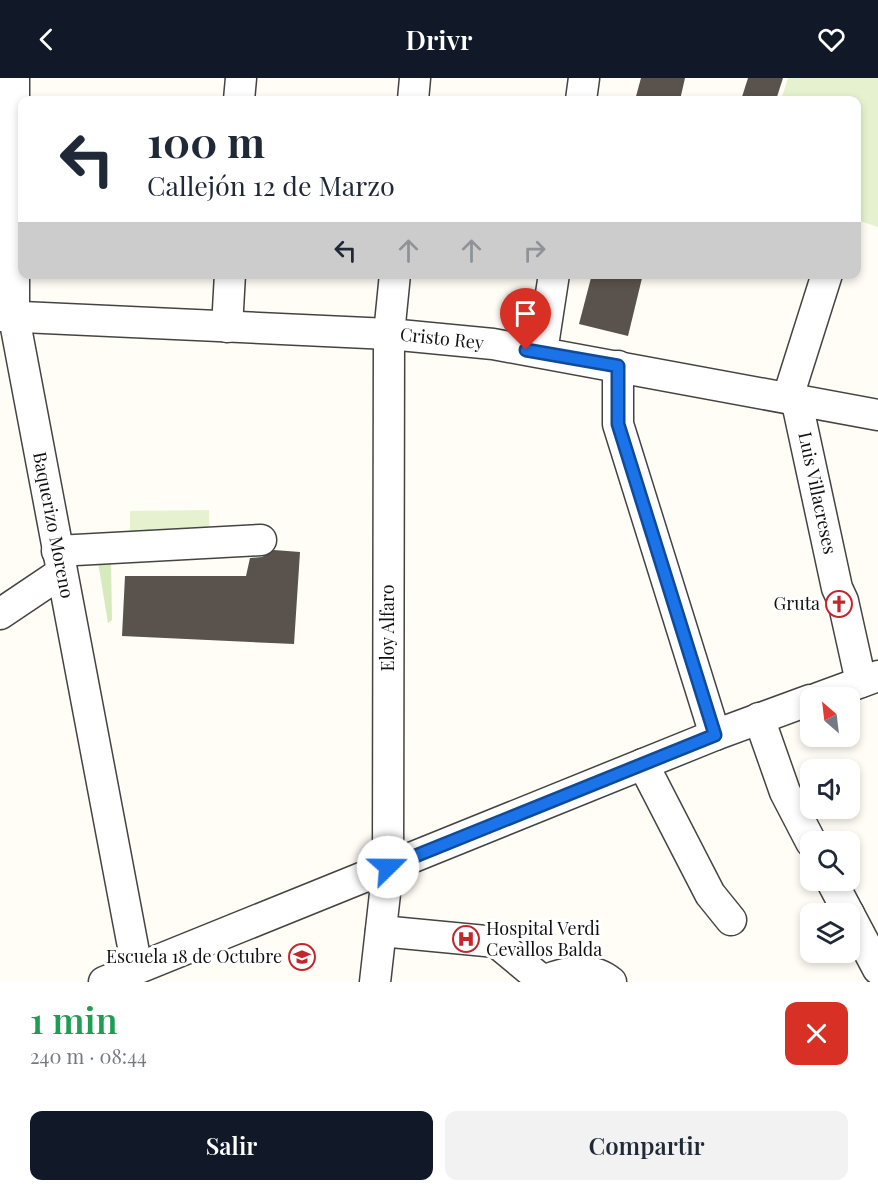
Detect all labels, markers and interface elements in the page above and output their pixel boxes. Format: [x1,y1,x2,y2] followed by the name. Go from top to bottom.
[405,21,473,57] text: Drivr
[30,23,63,56] icon: back
[815,23,848,56] icon: heart
[147,113,265,169] text: 100 m
[48,120,126,198] icon: left
[147,167,395,203] text: Callejón 12 de Marzo
[329,234,362,267] icon: left
[392,234,425,267] icon: ahead
[455,234,488,267] icon: ahead
[518,234,551,267] icon: right
[500,288,551,350] pin
[509,297,542,330] icon: arrive
[399,322,485,354] street label: Cristo Rey
[793,429,843,556] street label: Luis Villacreses
[28,450,80,600] street label: Baquerizo Moreno
[375,584,399,672] street label: Eloy Alfaro
[824,589,854,619] church icon: Gruta
[774,591,820,615] place label: Gruta
[800,687,860,747] north arrow
[800,687,860,963] map controls
[800,759,860,819] button: sound
[800,831,860,891] button: search
[356,835,420,899] position arrow
[800,903,860,963] button: layers
[486,916,602,961] place label: Hospital Verdi Cevallos Balda
[451,924,481,954] hospital icon: Hospital Verdi Cevallos Balda
[287,942,317,972] school or university icon: Escuela 18 de Octubre
[106,944,282,968] place label: Escuela 18 de Octubre
[30,995,118,1043] text: 1 min
[785,1002,848,1065] button: close
[30,1042,147,1069] text: 240 m · 08:44
[30,1111,433,1180] button: Salir
[445,1111,848,1180] button: Compartir

